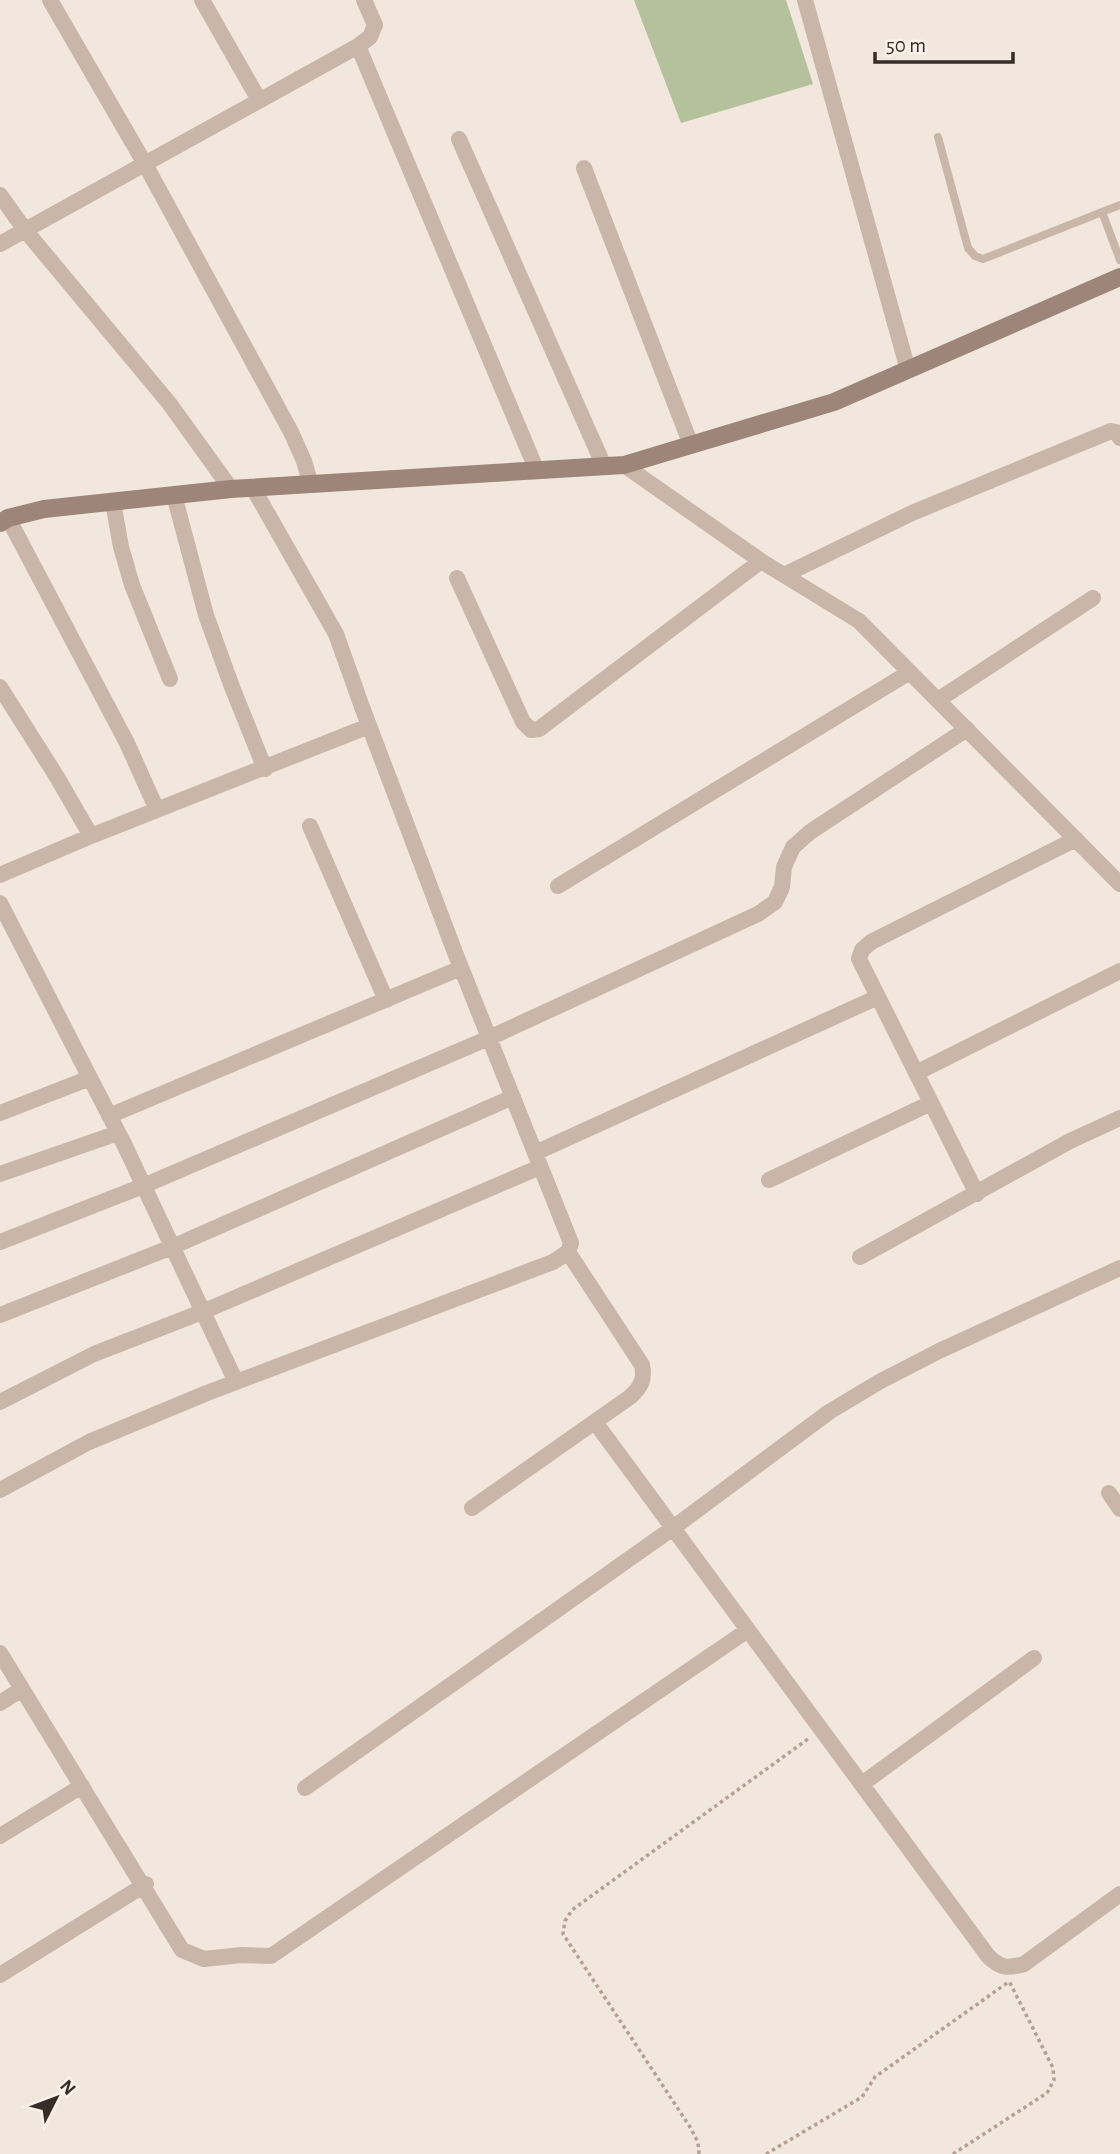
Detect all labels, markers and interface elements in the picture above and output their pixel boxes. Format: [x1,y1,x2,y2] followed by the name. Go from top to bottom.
[875,21,1013,65] scale bar
[886,35,926,56] text: 50 m
[21,2063,91,2133] north arrow
[56,2076,79,2099] text: N

